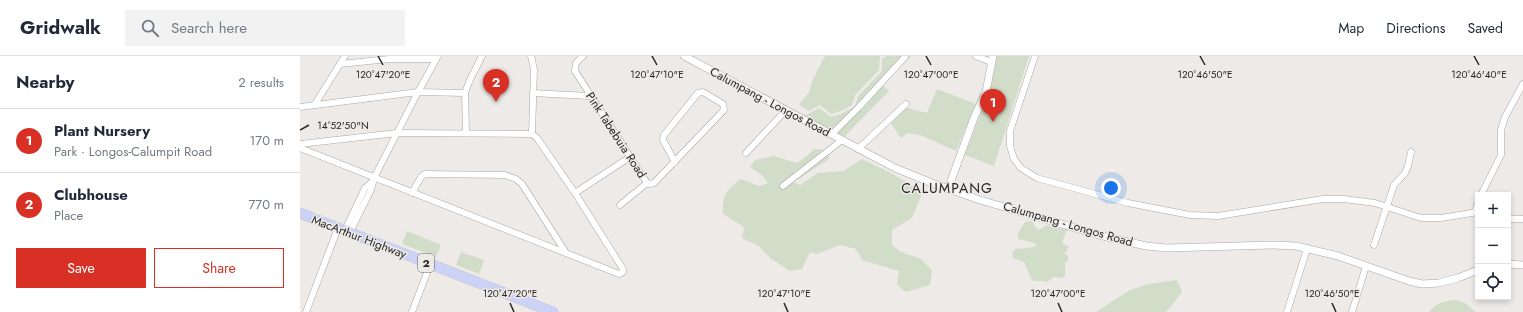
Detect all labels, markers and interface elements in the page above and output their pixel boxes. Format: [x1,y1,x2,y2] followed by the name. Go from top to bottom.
[125,10,405,46] search box
[20,14,101,41] text: Gridwalk
[139,17,161,39] icon: search
[171,17,247,39] text: Search here
[1338,18,1364,38] text: Map
[1386,18,1446,38] text: Directions
[1468,18,1503,38] text: Saved
[707,63,833,141] street label: Calumpang - Longos Road
[356,67,410,82] text: 120°47'20"E
[630,67,684,82] text: 120°47'10"E
[903,67,959,82] text: 120°47'00"E
[1177,67,1233,82] text: 120°46'50"E
[1451,67,1507,82] text: 120°46'40"E
[483,69,509,102] pin: 2
[16,70,74,94] text: Nearby
[238,73,284,92] text: 2 results
[581,88,651,182] street label: Pink Tabebuia Road
[980,89,1006,122] pin: 1
[317,118,369,133] text: 14°52'50"N
[54,120,150,142] text: Plant Nursery
[26,131,32,150] text: 1
[249,131,284,150] text: 170 m
[54,142,212,161] text: Park · Longos-Calumpit Road
[901,178,993,198] district label: CALUMPANG
[1101,178,1121,198] your location
[54,184,128,206] text: Clubhouse
[1475,192,1511,300] map controls
[1475,192,1511,228] button: +
[25,195,33,214] text: 2
[249,195,284,214] text: 770 m
[1001,197,1135,251] street label: Calumpang - Longos Road
[54,206,83,225] text: Place
[309,211,410,264] street label: MacArthur Highway
[1475,228,1511,264] button: −
[16,248,146,288] button: Save
[154,248,284,288] button: Share
[418,254,434,272] road number: 2
[1475,264,1511,300] button: locate
[483,286,537,301] text: 120°47'20"E
[757,286,811,301] text: 120°47'10"E
[1030,286,1086,301] text: 120°47'00"E
[1304,286,1360,301] text: 120°46'50"E

